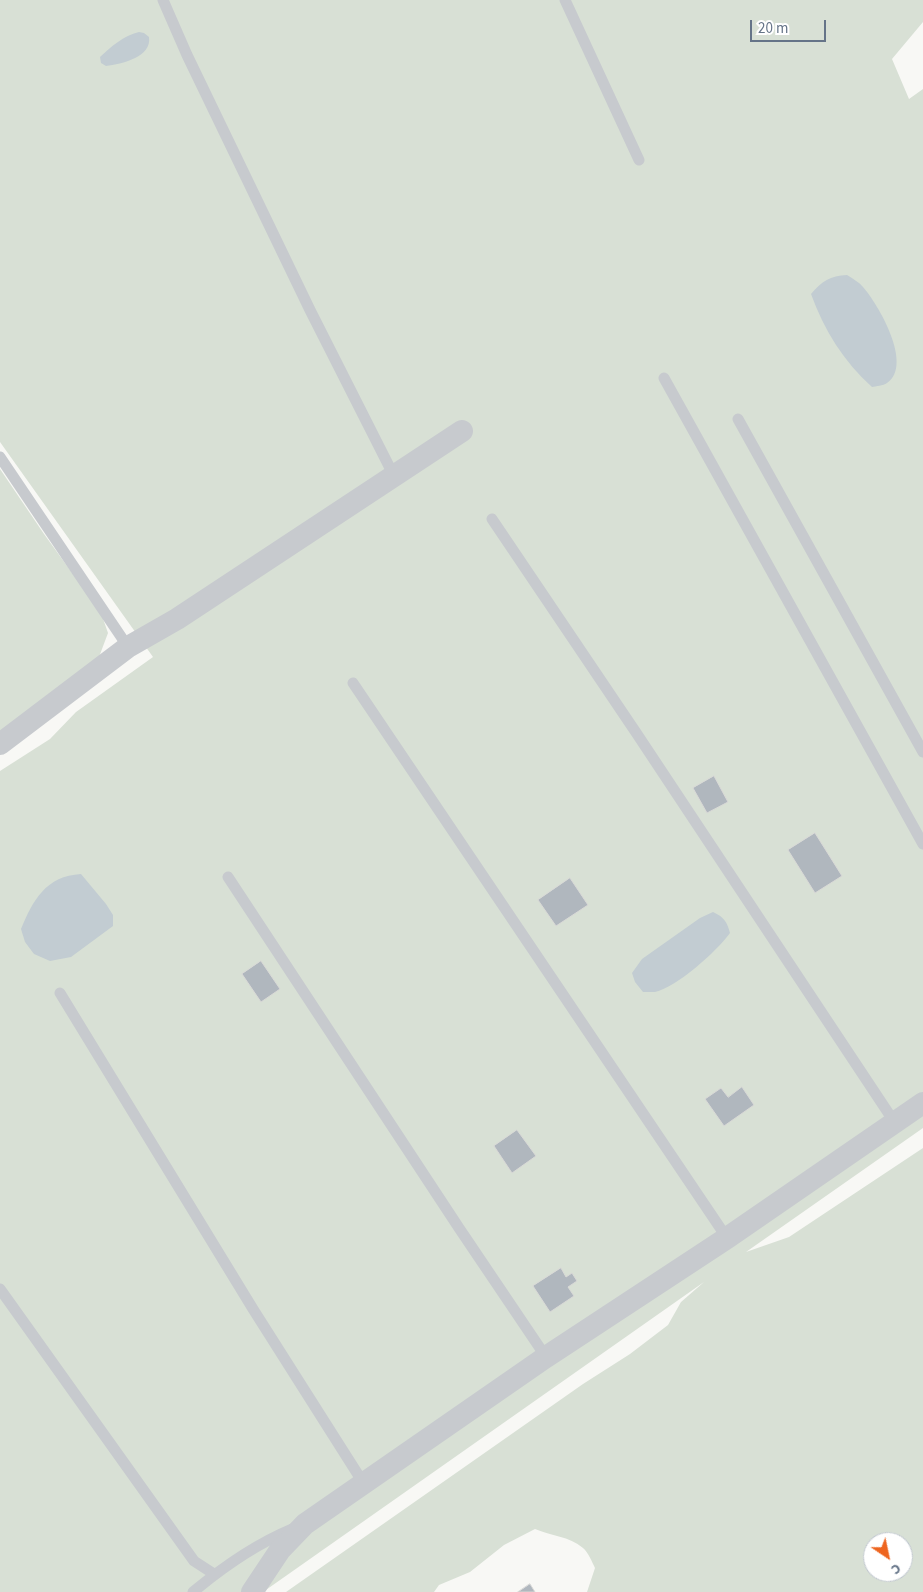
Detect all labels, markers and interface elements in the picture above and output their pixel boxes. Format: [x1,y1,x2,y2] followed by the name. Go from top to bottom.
[753,10,829,42] scale bar
[758,18,788,39] text: 20 m
[863,1532,913,1582] north arrow
[887,1558,905,1579] text: С

